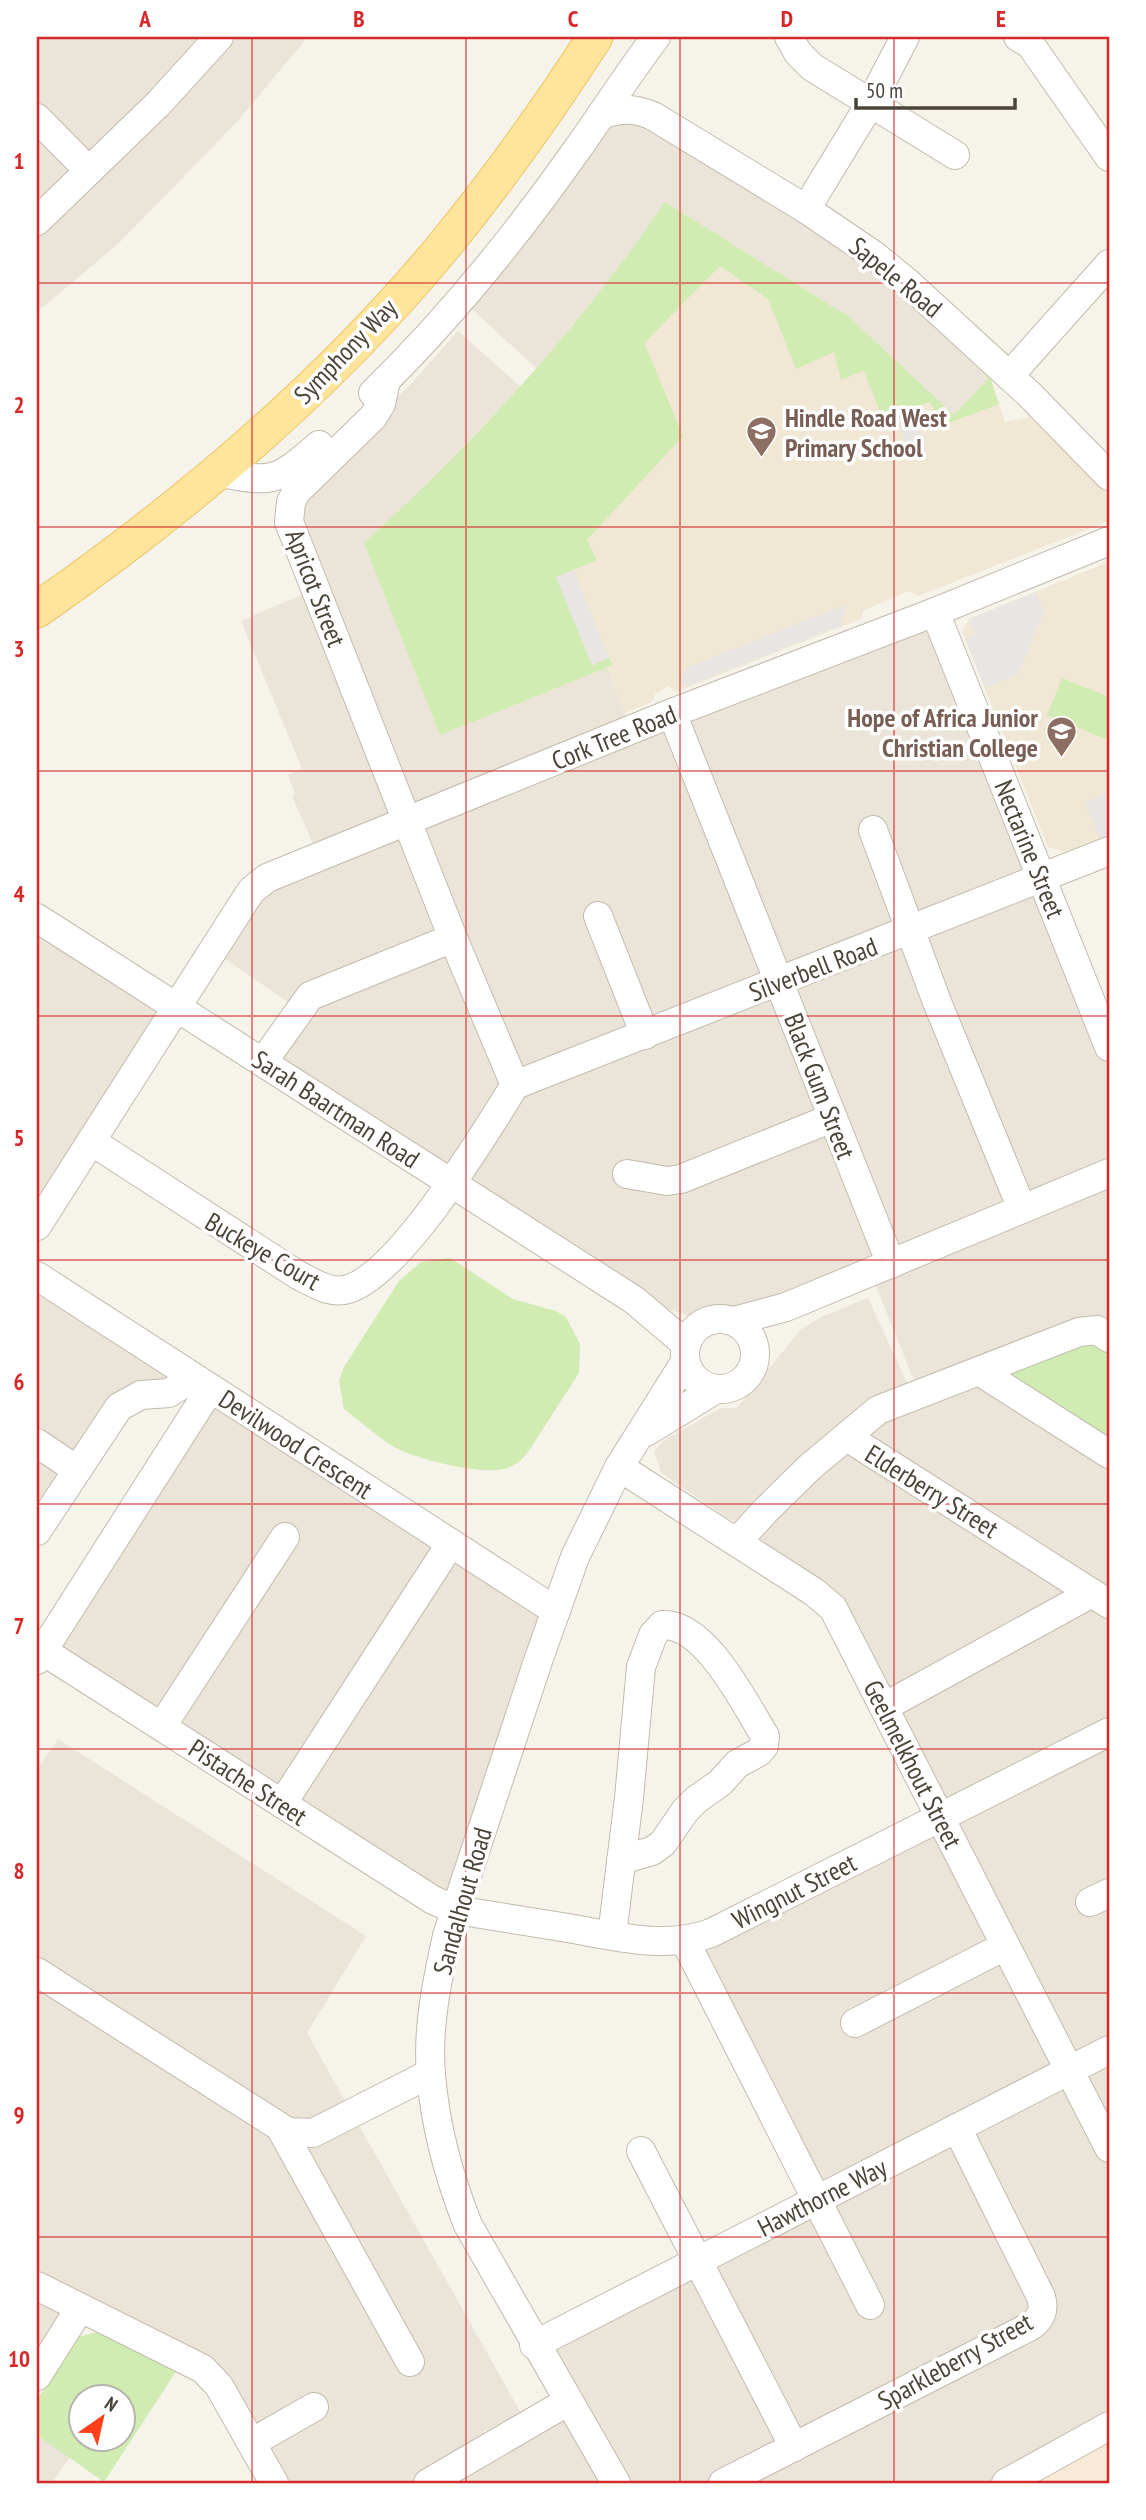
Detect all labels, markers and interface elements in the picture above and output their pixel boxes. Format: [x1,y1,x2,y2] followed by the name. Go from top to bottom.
[138,4,151,33] text: A
[353,4,365,33] text: B
[568,4,579,33] text: C
[781,4,793,33] text: D
[996,4,1006,33] text: E
[856,66,1015,110] scale bar
[866,77,903,104] text: 50 m
[14,146,25,175] text: 1
[843,229,949,325] street label: Sapele Road
[287,291,404,411] street label: Symphony Way
[14,390,25,419] text: 2
[785,401,947,464] place label: Hindle Road West Primary School
[745,415,779,459] school or university icon: Hindle Road West Primary School
[279,525,353,651] street label: Apricot Street
[14,634,25,663] text: 3
[547,697,681,777] street label: Cork Tree Road
[847,701,1038,764] place label: Hope of Africa Junior Christian College
[1044,715,1078,759] school or university icon: Hope of Africa Junior Christian College
[987,775,1073,923] street label: Nectarine Street
[14,879,25,908] text: 4
[744,929,882,1009] street label: Silverbell Road
[777,1009,863,1163] street label: Black Gum Street
[246,1043,426,1175] street label: Sarah Baartman Road
[14,1123,25,1152] text: 5
[200,1205,326,1297] street label: Buckeye Court
[14,1367,25,1396] text: 6
[213,1382,379,1506] street label: Devilwood Crescent
[859,1437,1005,1545] street label: Elderberry Street
[14,1611,25,1640] text: 7
[856,1674,970,1854] street label: Geelmelkhout Street
[183,1732,313,1832] street label: Pistache Street
[425,1824,499,1978] street label: Sandalhout Road
[726,1846,862,1936] street label: Wingnut Street
[14,1856,25,1885] text: 8
[14,2100,25,2129] text: 9
[752,2150,892,2244] street label: Hawthorne Way
[872,2305,1038,2417] street label: Sparkleberry Street
[8,2344,30,2373] text: 10
[66,2384,136,2454] north arrow
[101,2391,122,2417] text: N

